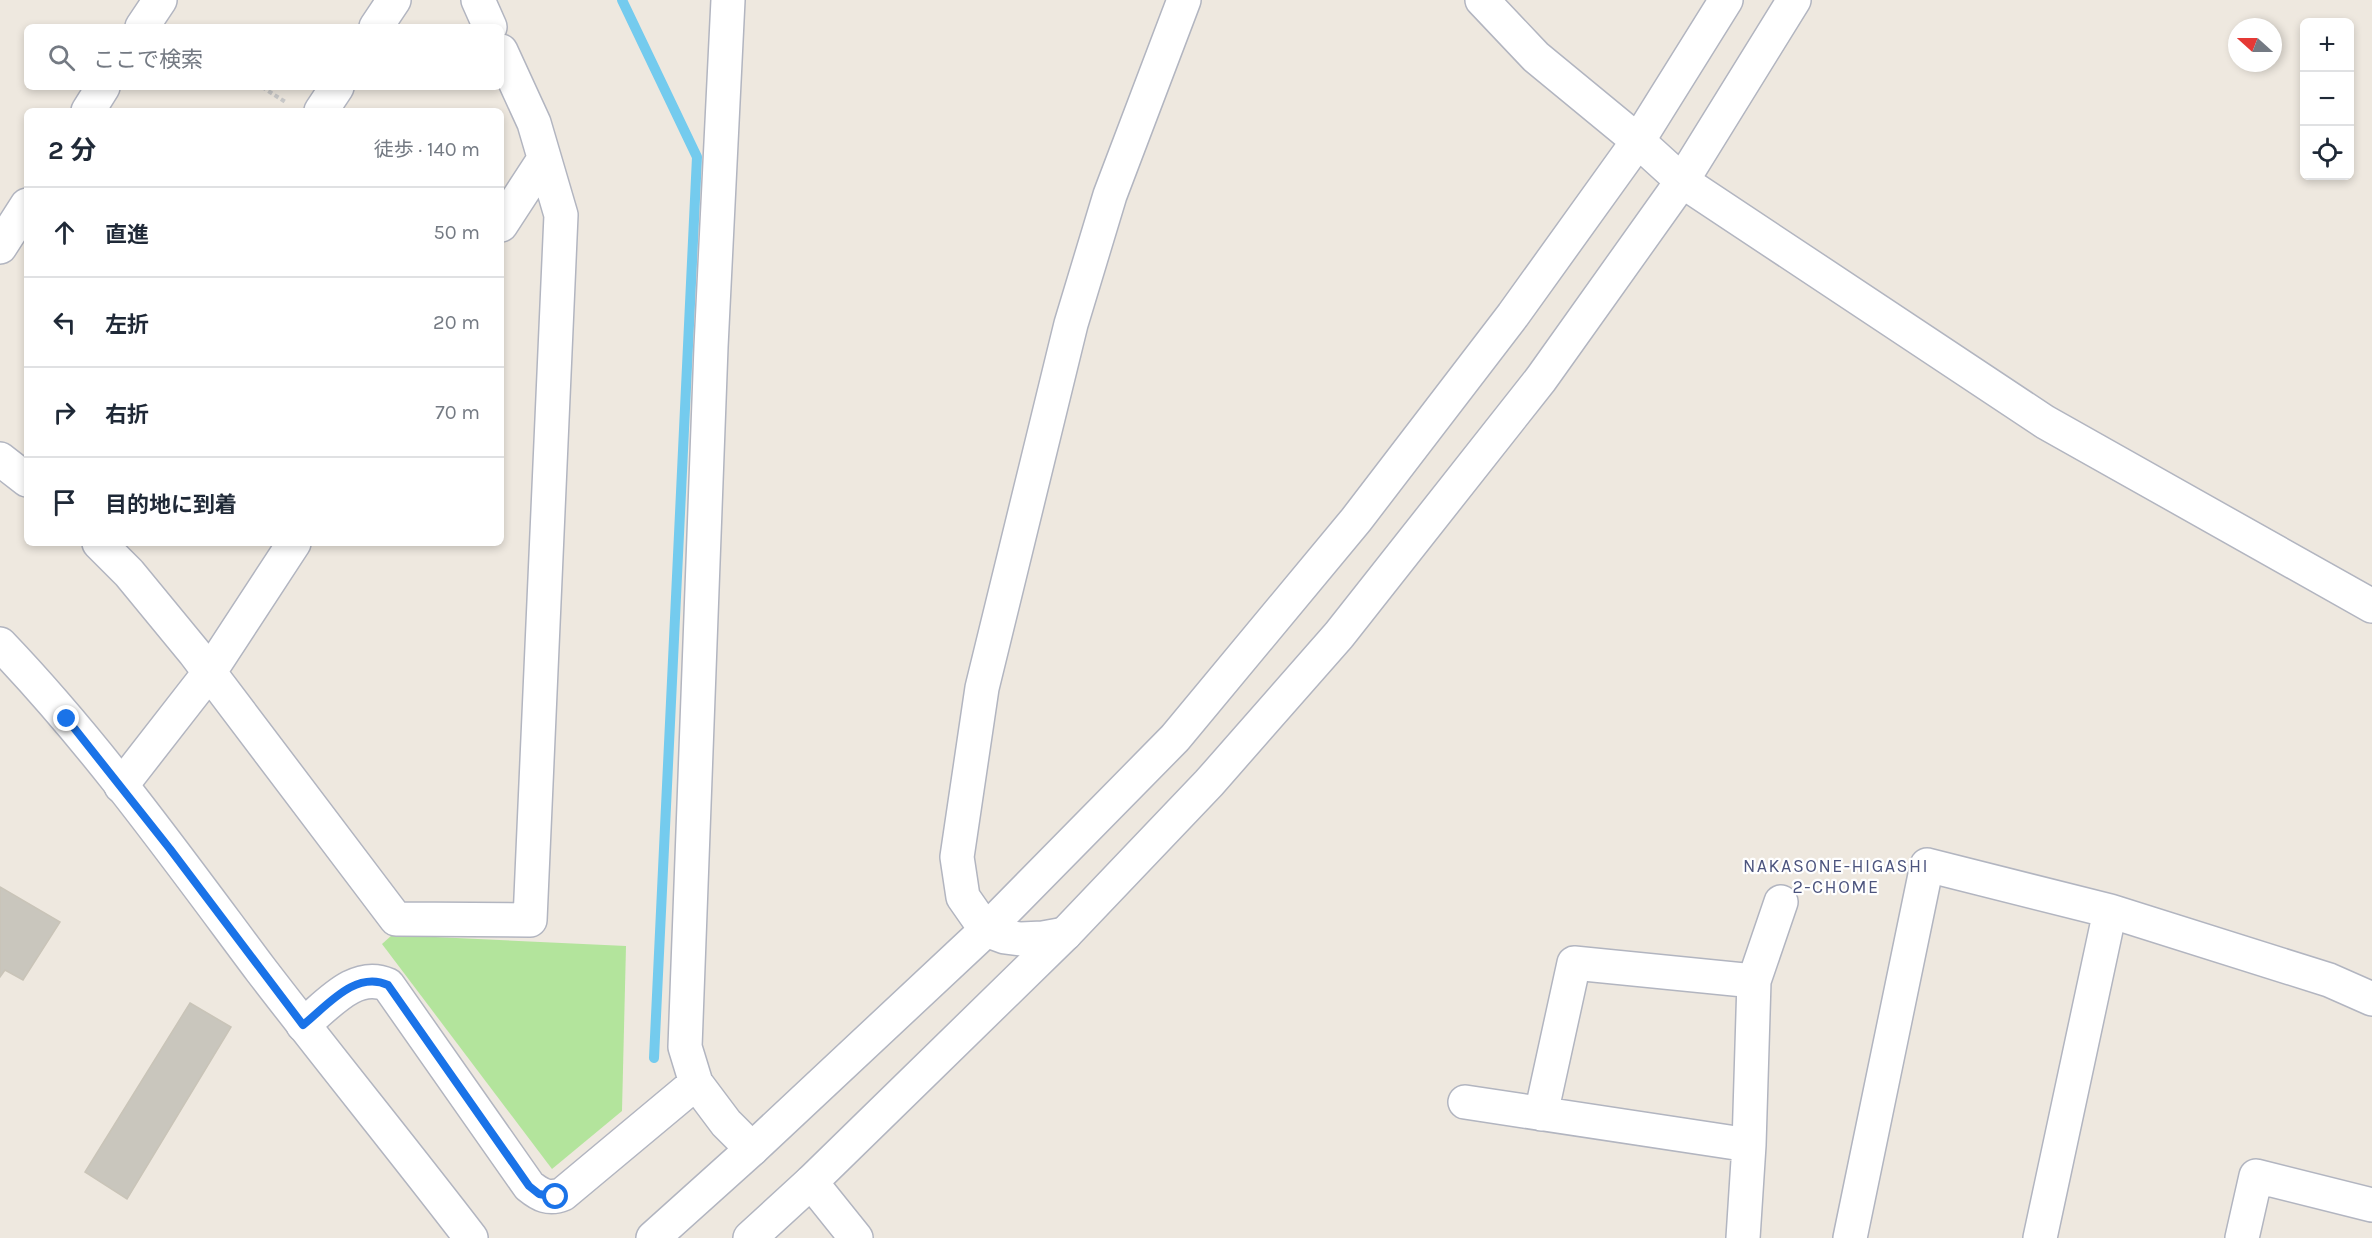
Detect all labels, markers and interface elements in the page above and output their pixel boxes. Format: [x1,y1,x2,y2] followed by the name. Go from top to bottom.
[2228,18,2282,72] north arrow
[2300,18,2354,180] map controls
[2300,18,2354,72] button: +
[24,24,504,90] search box
[45,41,78,74] icon: search
[93,47,203,73] text: ここで検索
[2300,72,2354,126] button: −
[2300,126,2354,180] button: locate
[48,135,96,166] text: 2 分
[374,138,480,161] text: 徒歩 · 140 m
[48,216,81,249] icon: ahead
[433,221,480,244] text: 50 m
[105,222,149,248] text: 直進
[48,306,81,339] icon: left
[433,311,480,334] text: 20 m
[105,312,149,338] text: 左折
[48,396,81,429] icon: right
[435,401,480,424] text: 70 m
[105,402,149,428] text: 右折
[48,486,81,519] icon: arrive
[105,492,237,518] text: 目的地に到着
[53,705,79,731] route end
[1743,855,1929,898] district label: NAKASONE-HIGASHI 2-CHOME
[542,1183,568,1209] route start

